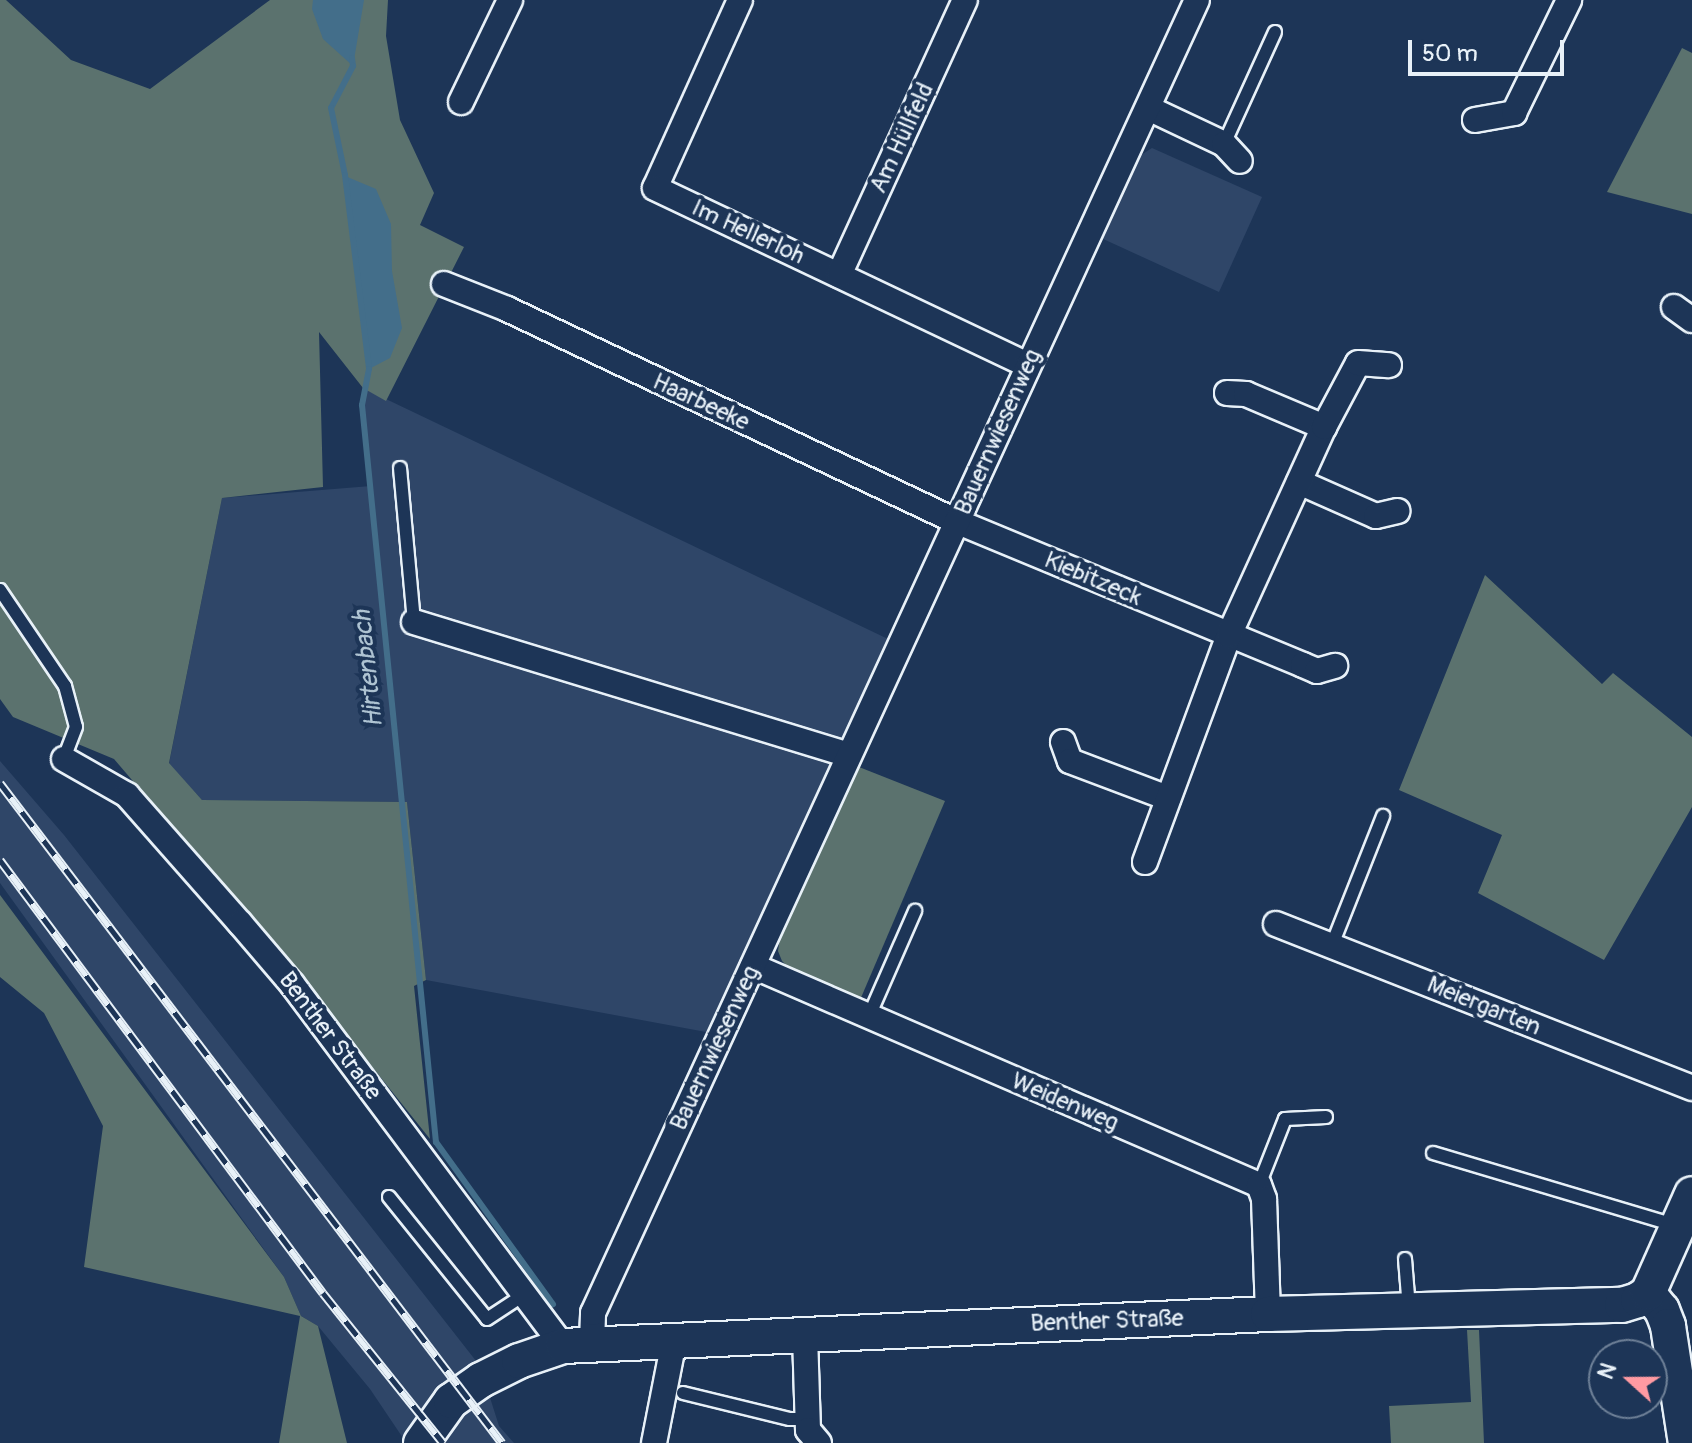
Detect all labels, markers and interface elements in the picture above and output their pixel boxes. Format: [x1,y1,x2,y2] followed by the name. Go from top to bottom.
[1412,24,1568,74] scale bar
[1422,39,1478,68] text: 50 m
[864,78,940,198] street label: Am Hüllfeld
[687,193,809,271] street label: Im Hellerloh
[949,345,1047,519] street label: Bauernwiesenweg
[648,367,754,437] street label: Haarbeeke
[1040,546,1146,612] street label: Kiebitzeck
[347,609,391,729] water label: Hirtenbach
[664,961,766,1135] street label: Bauernwiesenweg
[272,966,388,1106] street label: Benther Straße
[1423,970,1545,1042] street label: Meiergarten
[1007,1067,1123,1137] street label: Weidenweg
[1030,1304,1184,1338] street label: Benther Straße
[1588,1339,1668,1419] north arrow
[1592,1359,1623,1383] text: N

